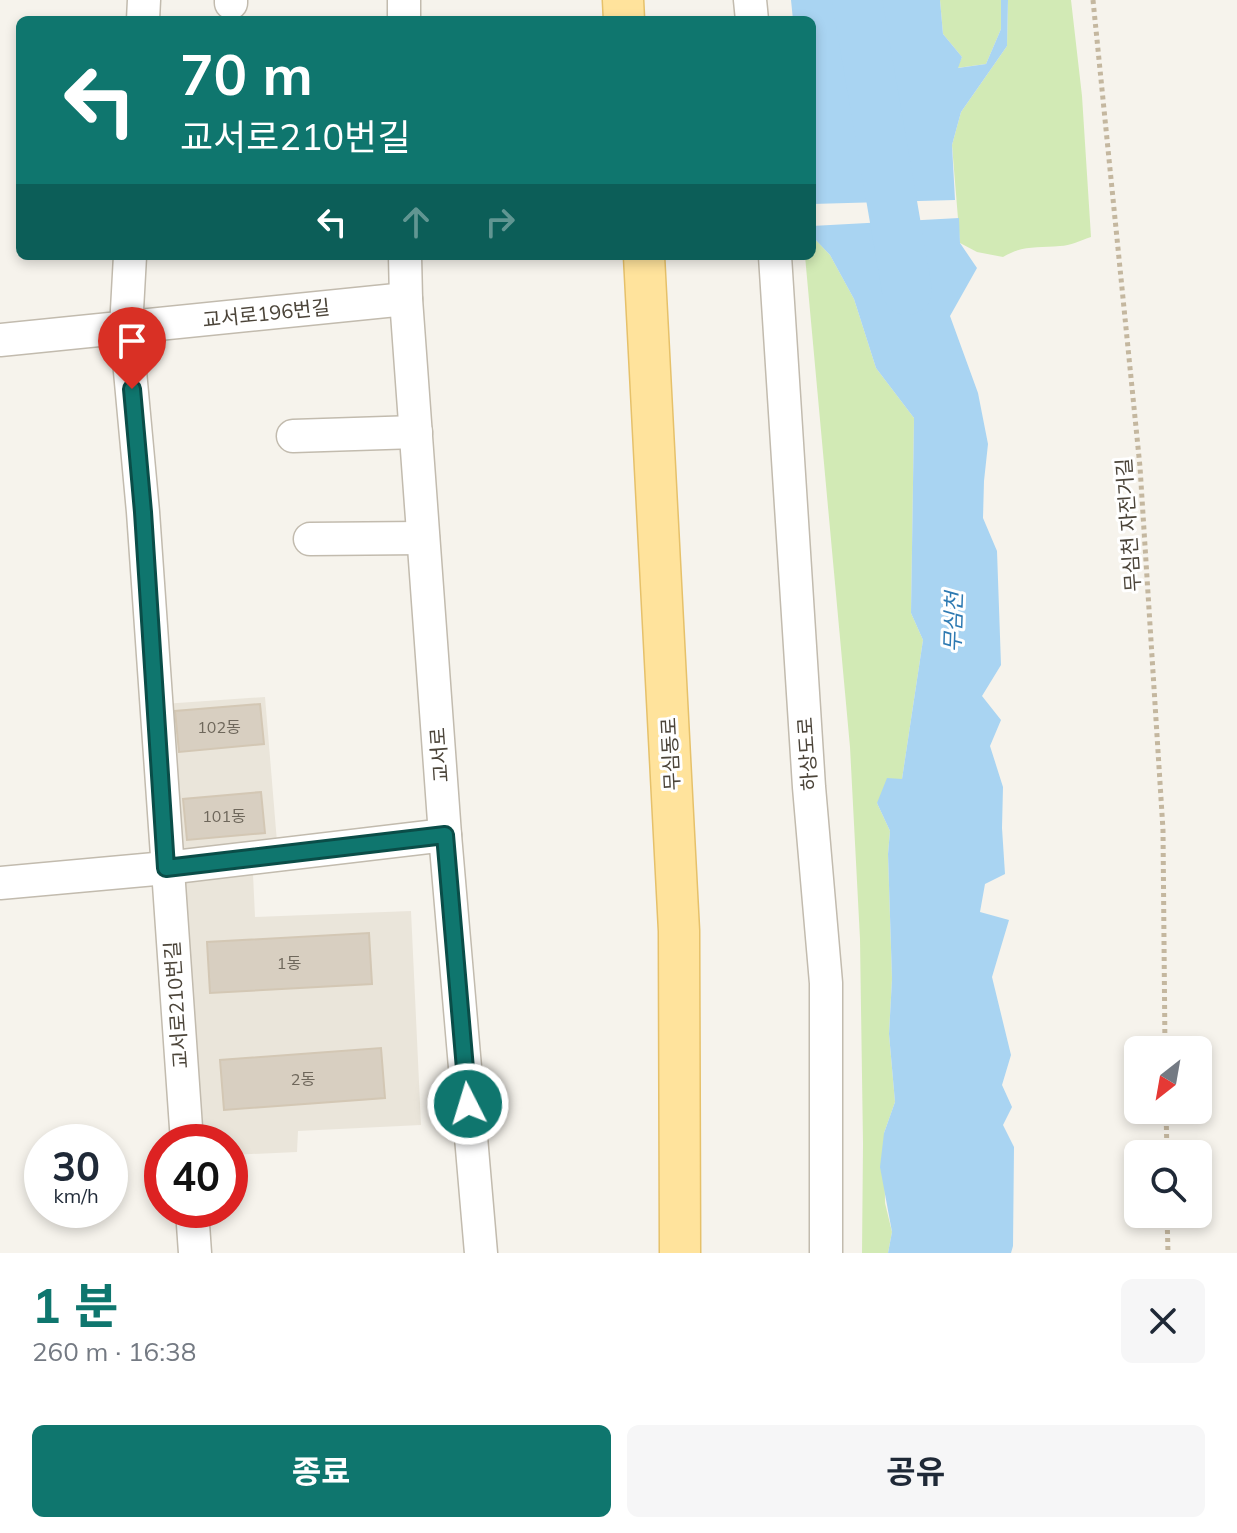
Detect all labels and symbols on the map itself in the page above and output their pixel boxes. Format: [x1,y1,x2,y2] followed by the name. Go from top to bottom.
[201,294,331,332] street label: 교서로196번길
[98,307,166,389] pin
[1111,457,1145,593] street label: 무심천 자전거길
[938,588,968,653] water label: 무심천
[792,716,822,792] street label: 하상도로
[197,717,241,737] house number: 102동
[656,717,684,791] street label: 무심동로
[425,727,453,783] street label: 교서로
[202,806,246,826] house number: 101동
[159,940,193,1070] street label: 교서로210번길
[277,953,301,973] house number: 1동
[1124,1036,1212,1124] north arrow
[426,1062,510,1146] position arrow
[291,1069,315,1089] house number: 2동
[144,1124,248,1228] speed limit sign: 40

